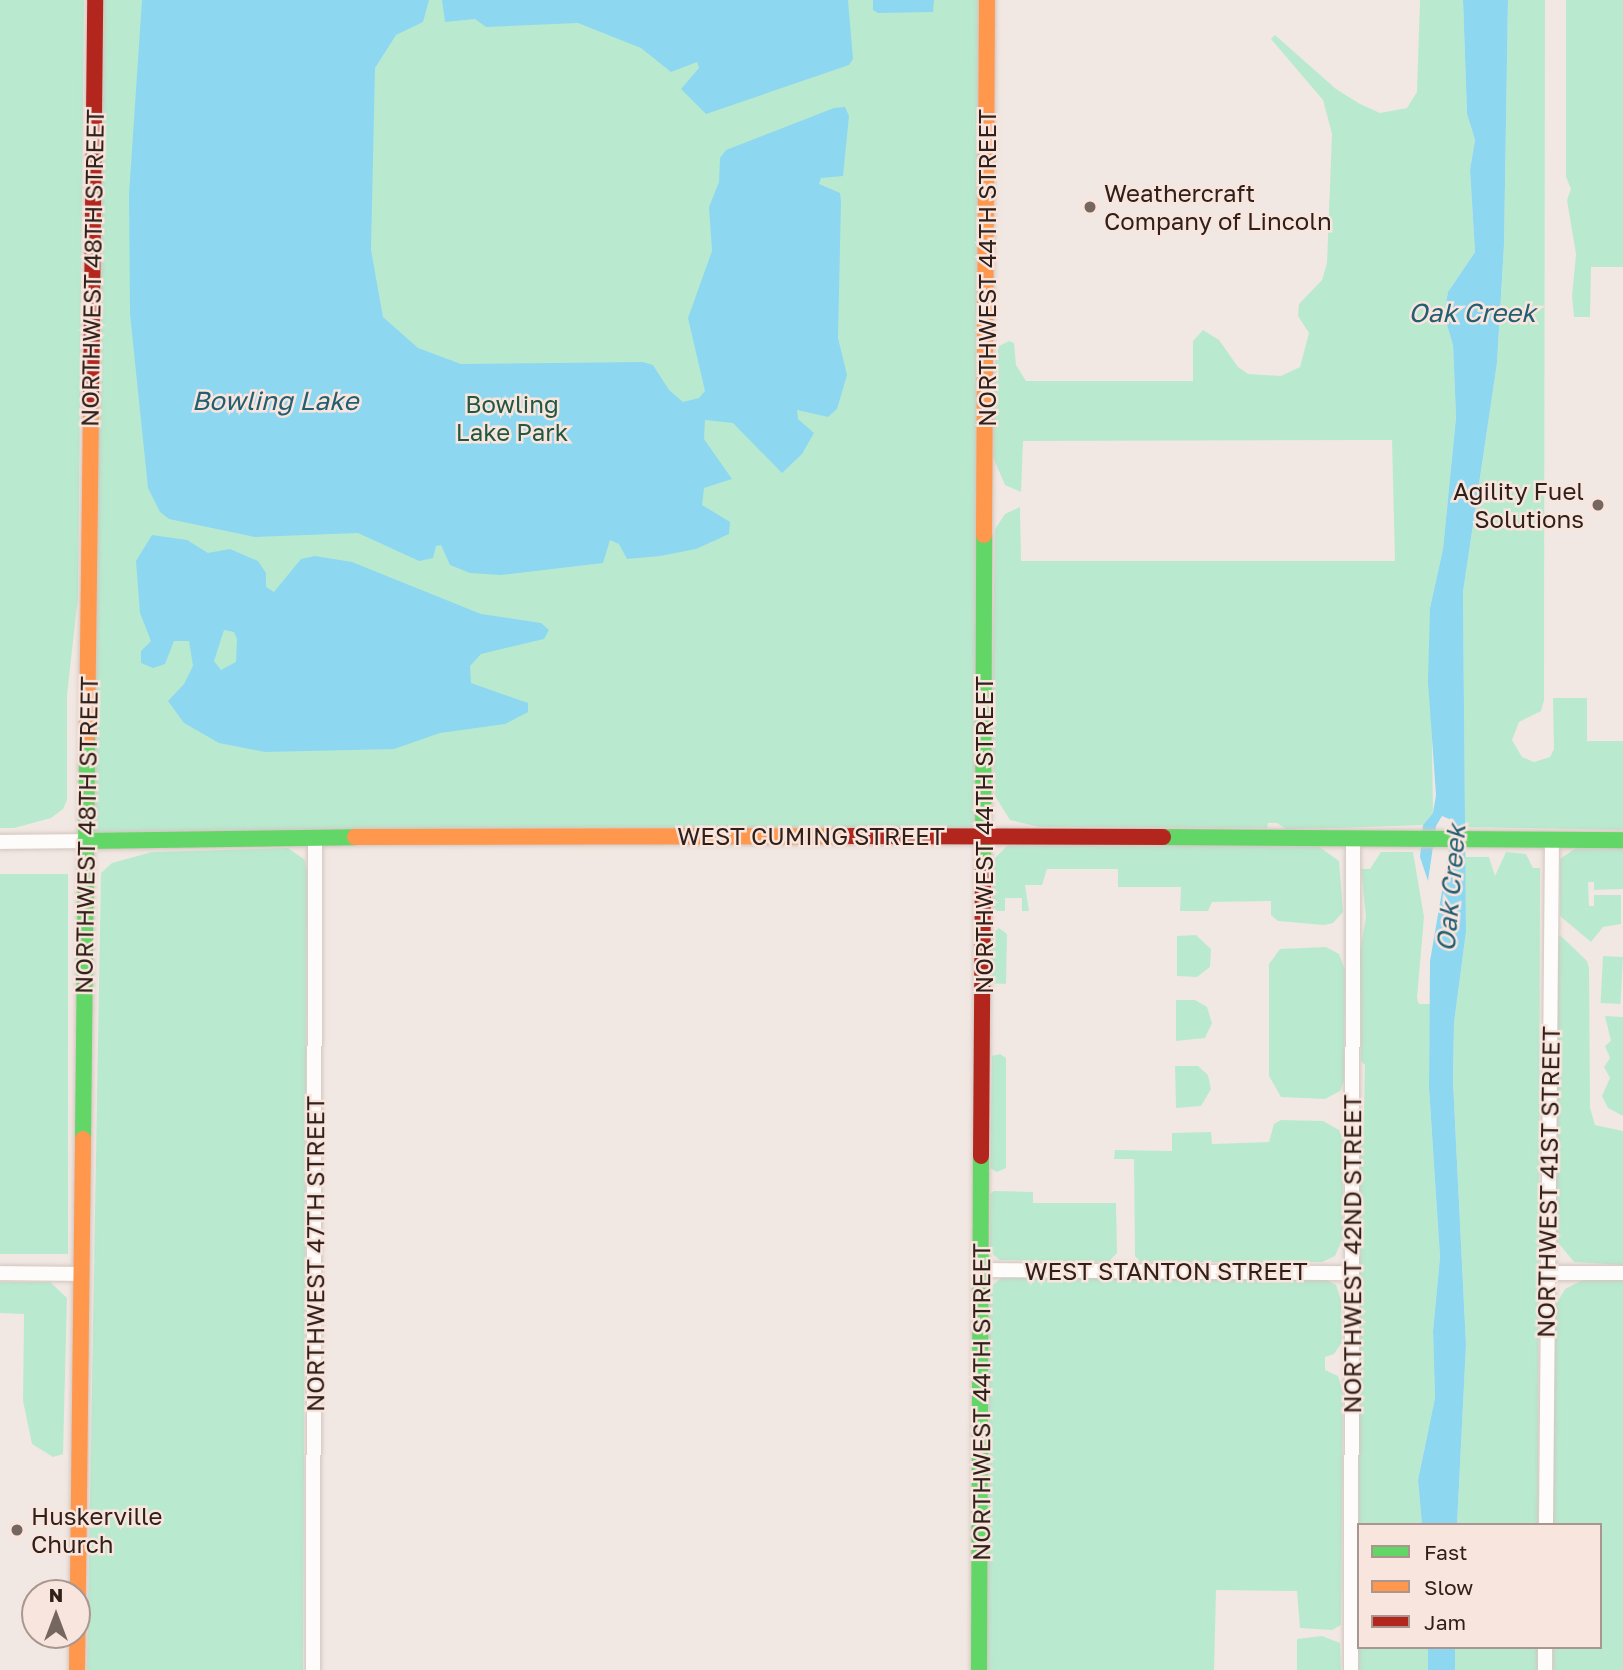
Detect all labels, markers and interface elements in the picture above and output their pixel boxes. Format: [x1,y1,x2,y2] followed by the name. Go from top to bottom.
[75,109,109,427] street label: NORTHWEST 48TH STREET
[973,109,1001,427] street label: NORTHWEST 44TH STREET
[1104,179,1332,235] place label: Weathercraft Company of Lincoln
[1082,199,1098,215] marker: Weathercraft Company of Lincoln
[1408,297,1536,329] water label: Oak Creek
[192,385,358,417] water label: Bowling Lake
[456,390,568,446] park label: Bowling Lake Park
[1453,477,1584,533] place label: Agility Fuel Solutions
[1590,497,1606,513] marker: Agility Fuel Solutions
[69,676,103,994] street label: NORTHWEST 48TH STREET
[970,676,998,994] street label: NORTHWEST 44TH STREET
[677,822,945,850] street label: WEST CUMING STREET
[1430,823,1472,953] water label: Oak Creek
[1531,1026,1565,1338] street label: NORTHWEST 41ST STREET
[1338,1094,1366,1414] street label: NORTHWEST 42ND STREET
[301,1096,329,1412] street label: NORTHWEST 47TH STREET
[967,1243,995,1561] street label: NORTHWEST 44TH STREET
[1024,1257,1308,1285] street label: WEST STANTON STREET
[31,1502,162,1558] place label: Huskerville Church
[9,1522,25,1538] marker: Huskerville Church
[1357,1523,1602,1649] legend
[1424,1539,1467,1565] text: Fast
[1424,1574,1473,1600] text: Slow
[21,1579,91,1649] north arrow
[49,1583,63,1606] text: N
[1424,1609,1466,1635] text: Jam

